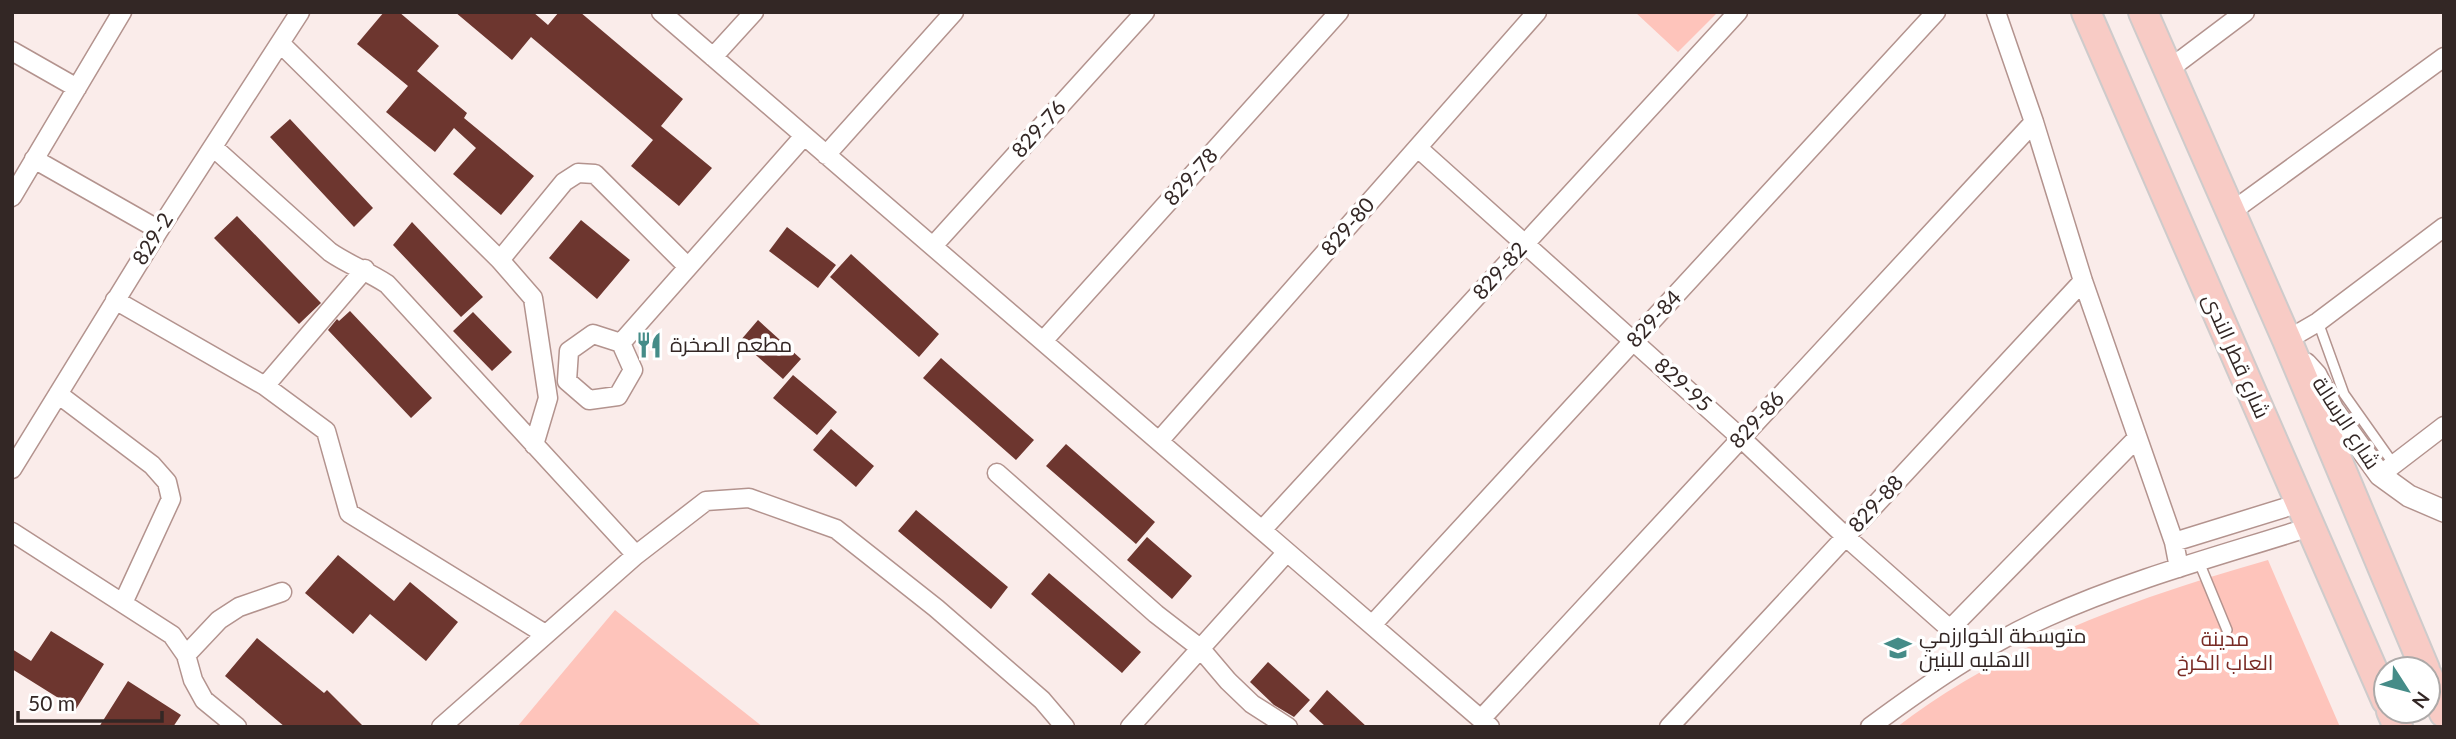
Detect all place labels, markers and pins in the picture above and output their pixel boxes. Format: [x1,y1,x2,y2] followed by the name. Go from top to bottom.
[634,330,664,360] restaurant icon: مطعم الصخرة
[670,331,792,359] place label: مطعم الصخرة
[1919,622,2086,673] place label: متوسطة الخوارزمي الاهليه للبنين
[1883,633,1913,663] school or university icon: متوسطة الخوارزمي الاهليه للبنين

